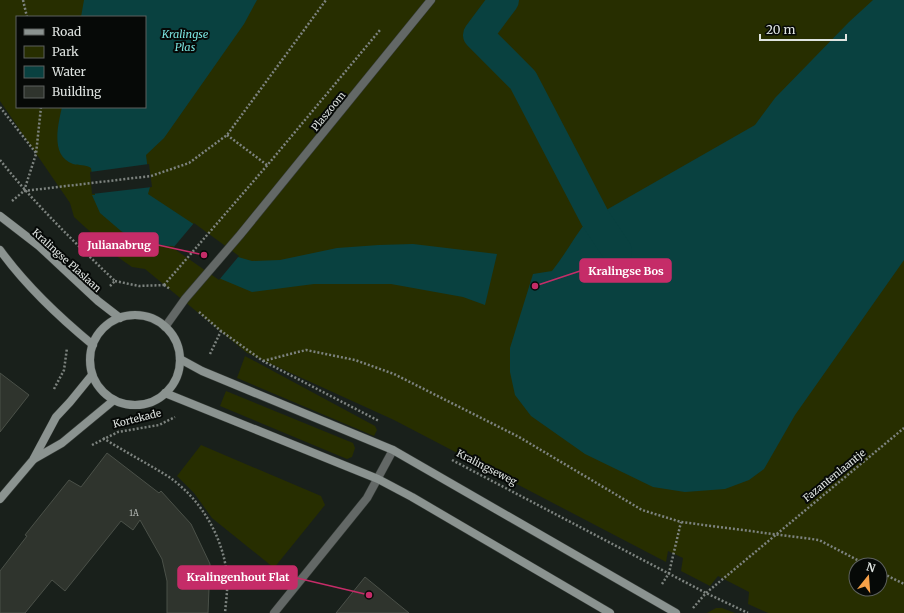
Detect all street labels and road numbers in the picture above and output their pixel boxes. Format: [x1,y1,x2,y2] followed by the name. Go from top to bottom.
[309,89,348,134] street label: Plaszoom
[29,226,104,295] street label: Kralingse Plaslaan
[112,406,163,431] street label: Kortekade
[800,446,868,505] street label: Fazantenlaantje
[454,447,519,488] street label: Kralingseweg

